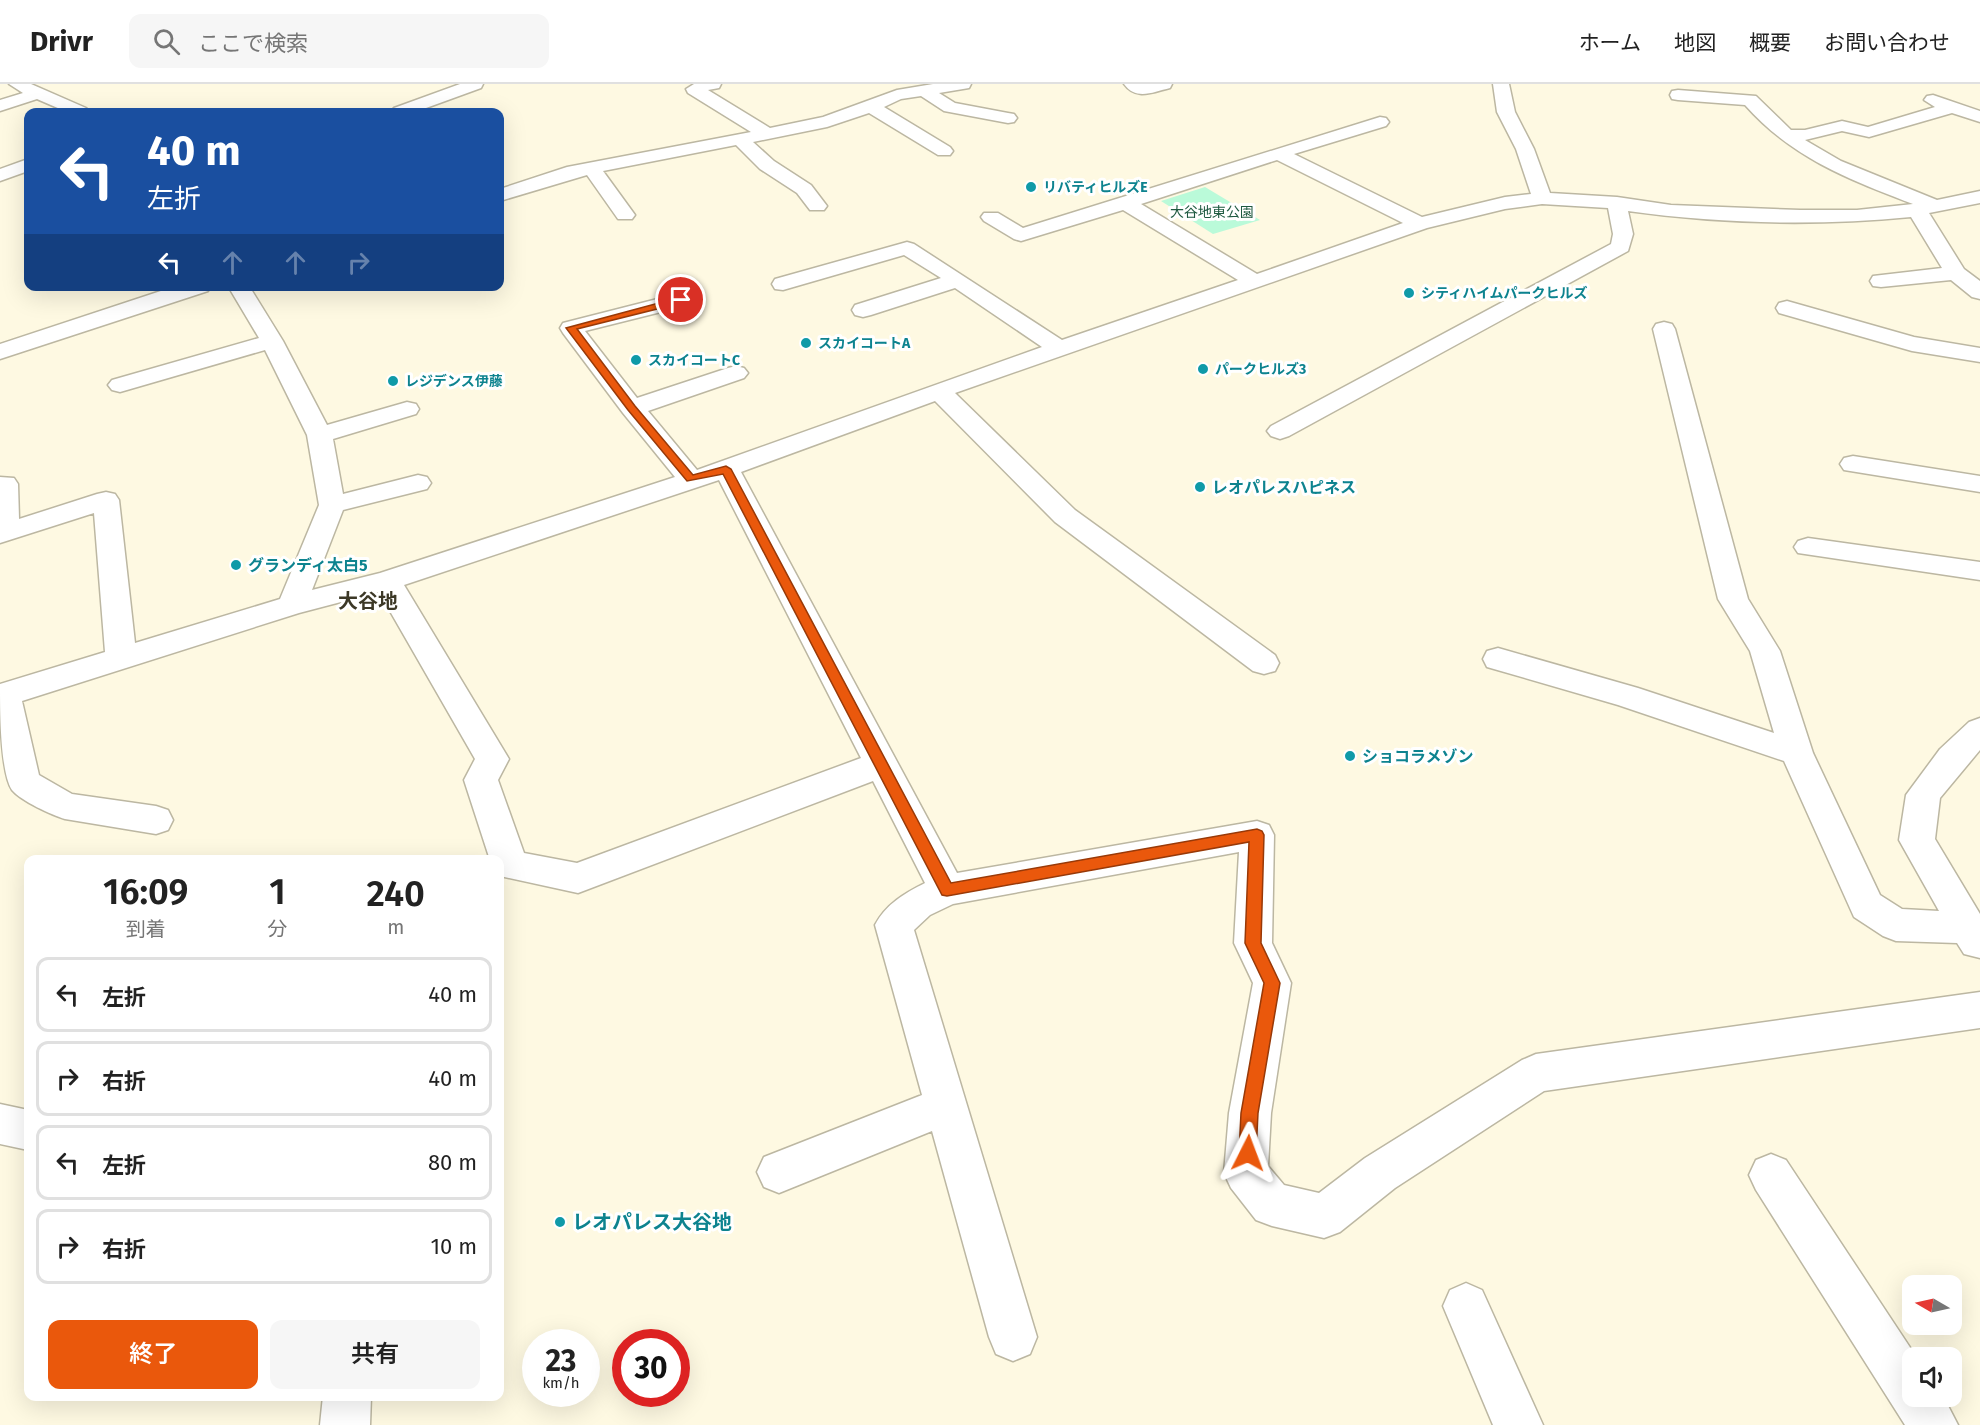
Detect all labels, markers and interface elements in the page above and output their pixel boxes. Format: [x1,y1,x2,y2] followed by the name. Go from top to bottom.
[129,14,549,68] search box
[30,25,93,58] text: Drivr
[150,25,183,58] icon: search
[198,30,308,57] text: ここで検索
[1579,30,1641,56] text: ホーム
[1674,30,1716,56] text: 地図
[1749,30,1791,56] text: 概要
[1824,30,1950,56] text: お問い合わせ
[147,126,241,176] text: 40 m
[48,132,126,210] icon: left
[1043,179,1148,196] place label: リバティヒルズE
[1024,180,1038,194] marker: リバティヒルズE
[147,183,201,215] text: 左折
[1170,204,1254,221] park label: 大谷地東公園
[153,246,186,279] icon: left
[216,246,249,279] icon: ahead
[279,246,312,279] icon: ahead
[342,246,375,279] icon: right
[655,274,706,325] pin
[664,283,697,316] icon: arrive
[1421,285,1588,302] place label: シティハイムパークヒルズ
[1402,286,1416,300] marker: シティハイムパークヒルズ
[818,335,911,352] place label: スカイコートA
[799,336,813,350] marker: スカイコートA
[648,352,740,369] place label: スカイコートC
[629,353,643,367] marker: スカイコートC
[1215,361,1306,378] place label: パークヒルズ3
[1196,362,1210,376] marker: パークヒルズ3
[405,373,503,390] place label: レジデンス伊藤
[386,374,400,388] marker: レジデンス伊藤
[1212,478,1356,497] place label: レオパレスハピネス
[1193,480,1207,494] marker: レオパレスハピネス
[248,556,368,575] place label: グランディ太白5
[229,558,243,572] marker: グランディ太白5
[338,589,398,613] district label: 大谷地
[1362,747,1474,766] place label: ショコラメゾン
[1343,749,1357,763] marker: ショコラメゾン
[103,870,188,914] text: 16:09
[269,870,286,914] text: 1
[367,872,425,916] text: 240
[387,915,404,939] text: m
[126,917,166,941] text: 到着
[268,917,288,941] text: 分
[51,978,84,1011] icon: left
[428,981,477,1008] text: 40 m
[102,984,146,1011] text: 左折
[51,1062,84,1095] icon: right
[428,1065,477,1092] text: 40 m
[102,1068,146,1095] text: 右折
[1216,1121,1280,1185] position arrow
[51,1146,84,1179] icon: left
[428,1149,477,1176] text: 80 m
[102,1152,146,1179] text: 左折
[572,1210,732,1234] place label: レオパレス大谷地
[553,1215,567,1229] marker: レオパレス大谷地
[51,1230,84,1263] icon: right
[431,1233,477,1260] text: 10 m
[102,1236,146,1263] text: 右折
[1902,1275,1962,1335] north arrow
[1902,1275,1962,1407] map controls
[48,1320,258,1389] button: 終了
[270,1320,480,1389] button: 共有
[612,1329,690,1407] speed limit sign: 30
[546,1343,576,1379] text: 23
[1902,1347,1962,1407] button: sound
[542,1374,580,1392] text: km/h

